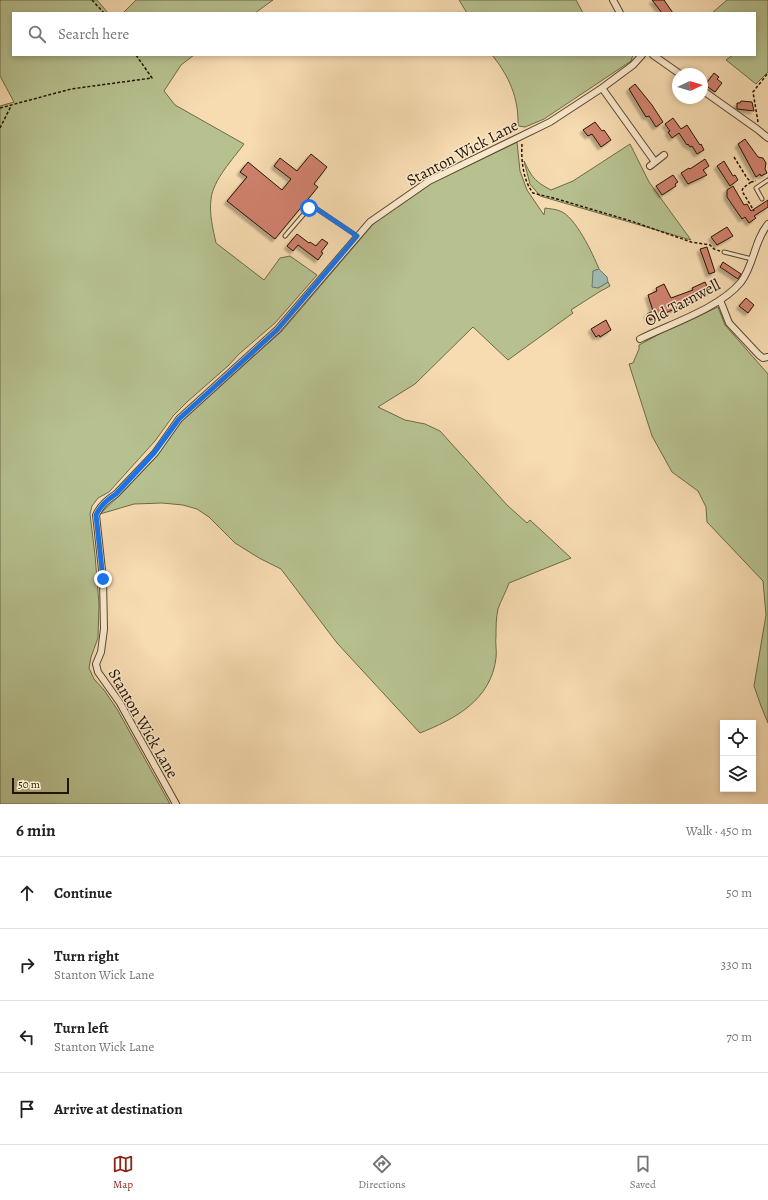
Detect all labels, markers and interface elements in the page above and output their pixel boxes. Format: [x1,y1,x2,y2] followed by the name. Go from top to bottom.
[12,12,756,56] search box
[26,23,48,45] icon: search
[58,24,129,44] text: Search here
[672,68,708,104] north arrow
[403,114,522,192] street label: Stanton Wick Lane
[300,199,318,217] route start
[641,274,724,332] street label: Old Tarnwell
[94,570,112,588] route end
[103,665,184,782] street label: Stanton Wick Lane
[720,720,756,792] map controls
[720,720,756,756] button: locate
[720,756,756,792] button: layers
[12,776,69,795] scale bar
[18,777,40,792] text: 50 m
[16,819,56,842] text: 6 min
[686,822,752,839] text: Walk · 450 m
[16,882,38,904] icon: ahead
[54,883,112,903] text: Continue
[726,884,752,901] text: 50 m
[54,946,119,966] text: Turn right
[16,954,38,976] icon: right
[721,956,752,973] text: 330 m
[54,966,154,983] text: Stanton Wick Lane
[54,1018,109,1038] text: Turn left
[16,1026,38,1048] icon: left
[726,1028,752,1045] text: 70 m
[54,1038,154,1055] text: Stanton Wick Lane
[16,1098,38,1120] icon: arrive
[54,1099,183,1119] text: Arrive at destination
[112,1153,134,1192] tab: Map
[358,1153,406,1192] tab: Directions
[630,1153,656,1192] tab: Saved

